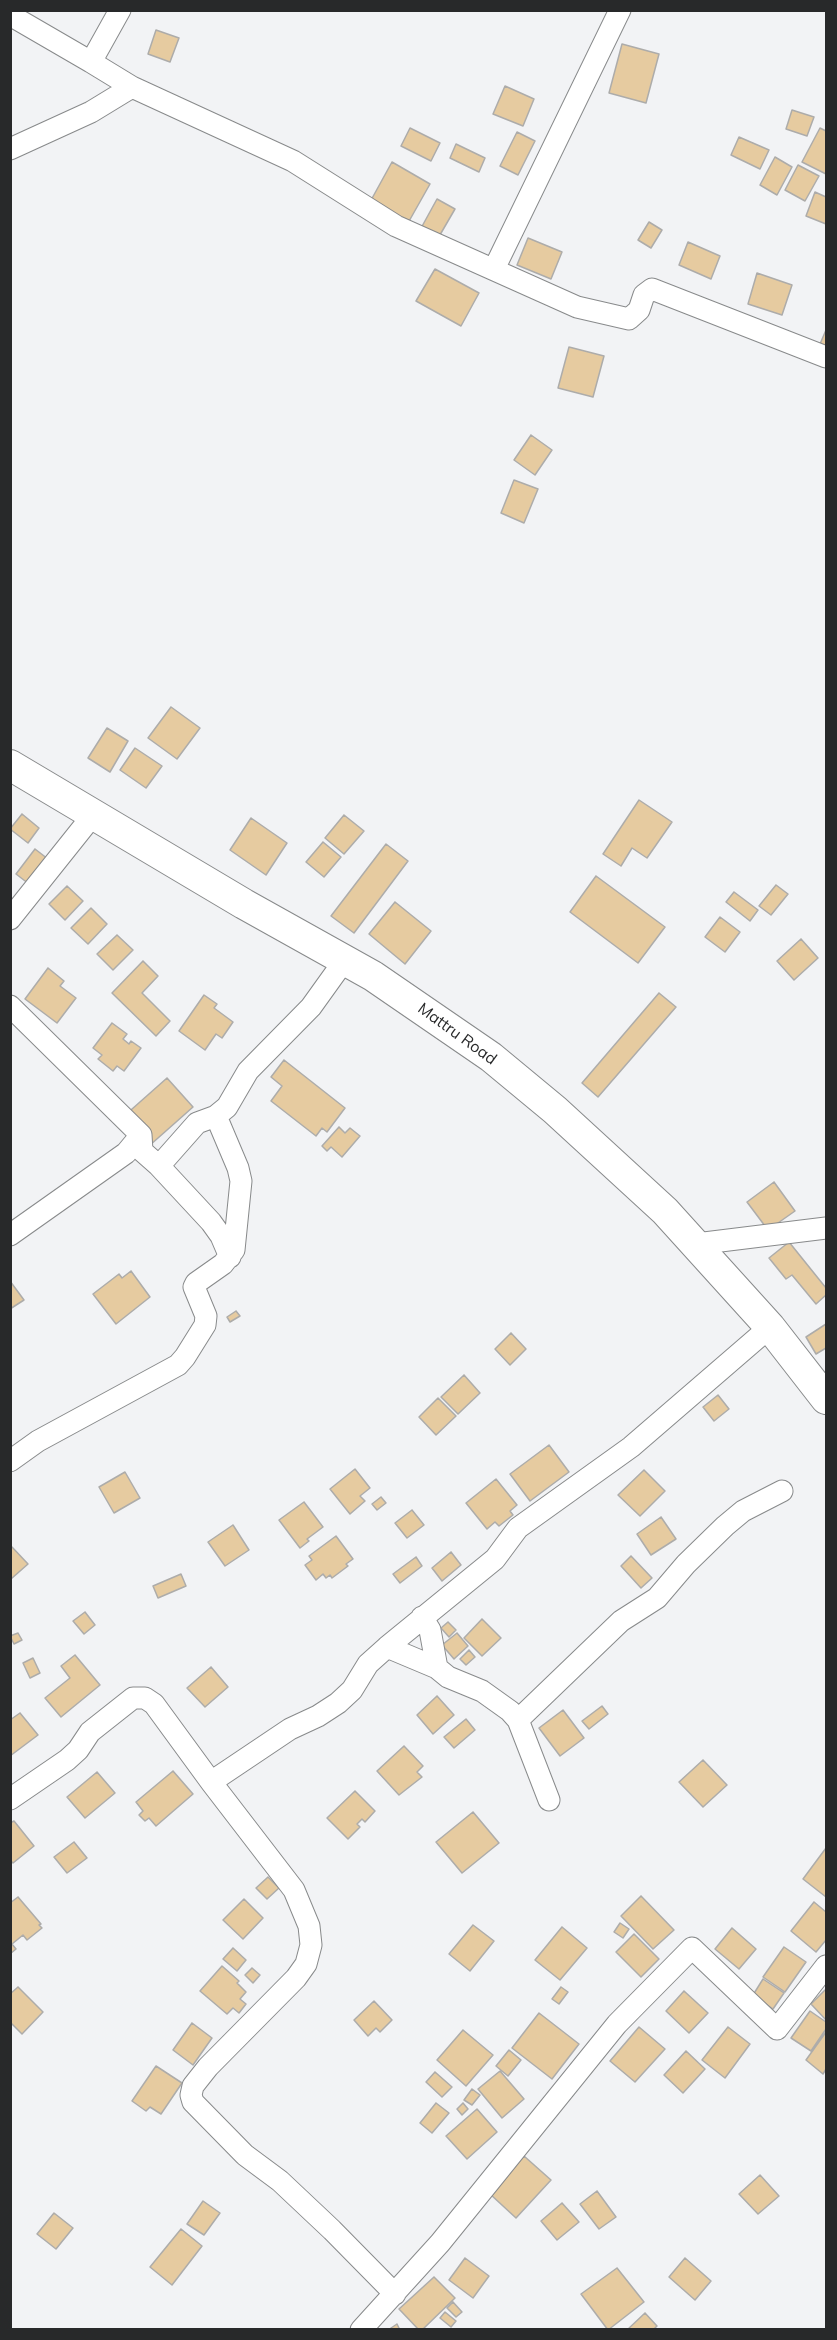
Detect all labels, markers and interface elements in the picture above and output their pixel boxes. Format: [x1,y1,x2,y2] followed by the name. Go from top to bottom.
[414,999,500,1069] street label: Mattru Road

